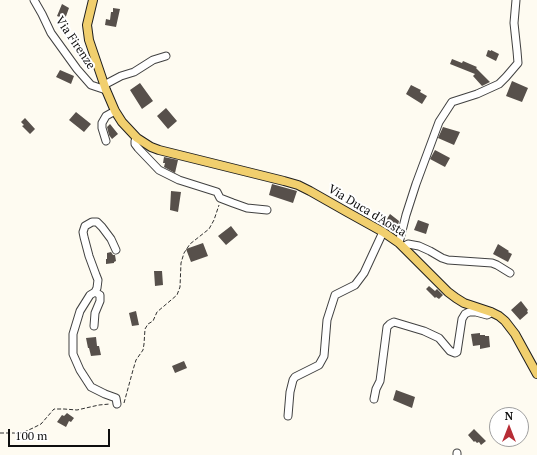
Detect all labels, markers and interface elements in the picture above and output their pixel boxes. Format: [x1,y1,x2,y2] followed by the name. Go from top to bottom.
[52,14,98,72] street label: Via Firenze
[325,182,409,240] street label: Via Duca d'Aosta
[489,407,529,447] north arrow
[505,409,513,423] text: N
[10,421,112,447] scale bar
[15,428,47,443] text: 100 m

